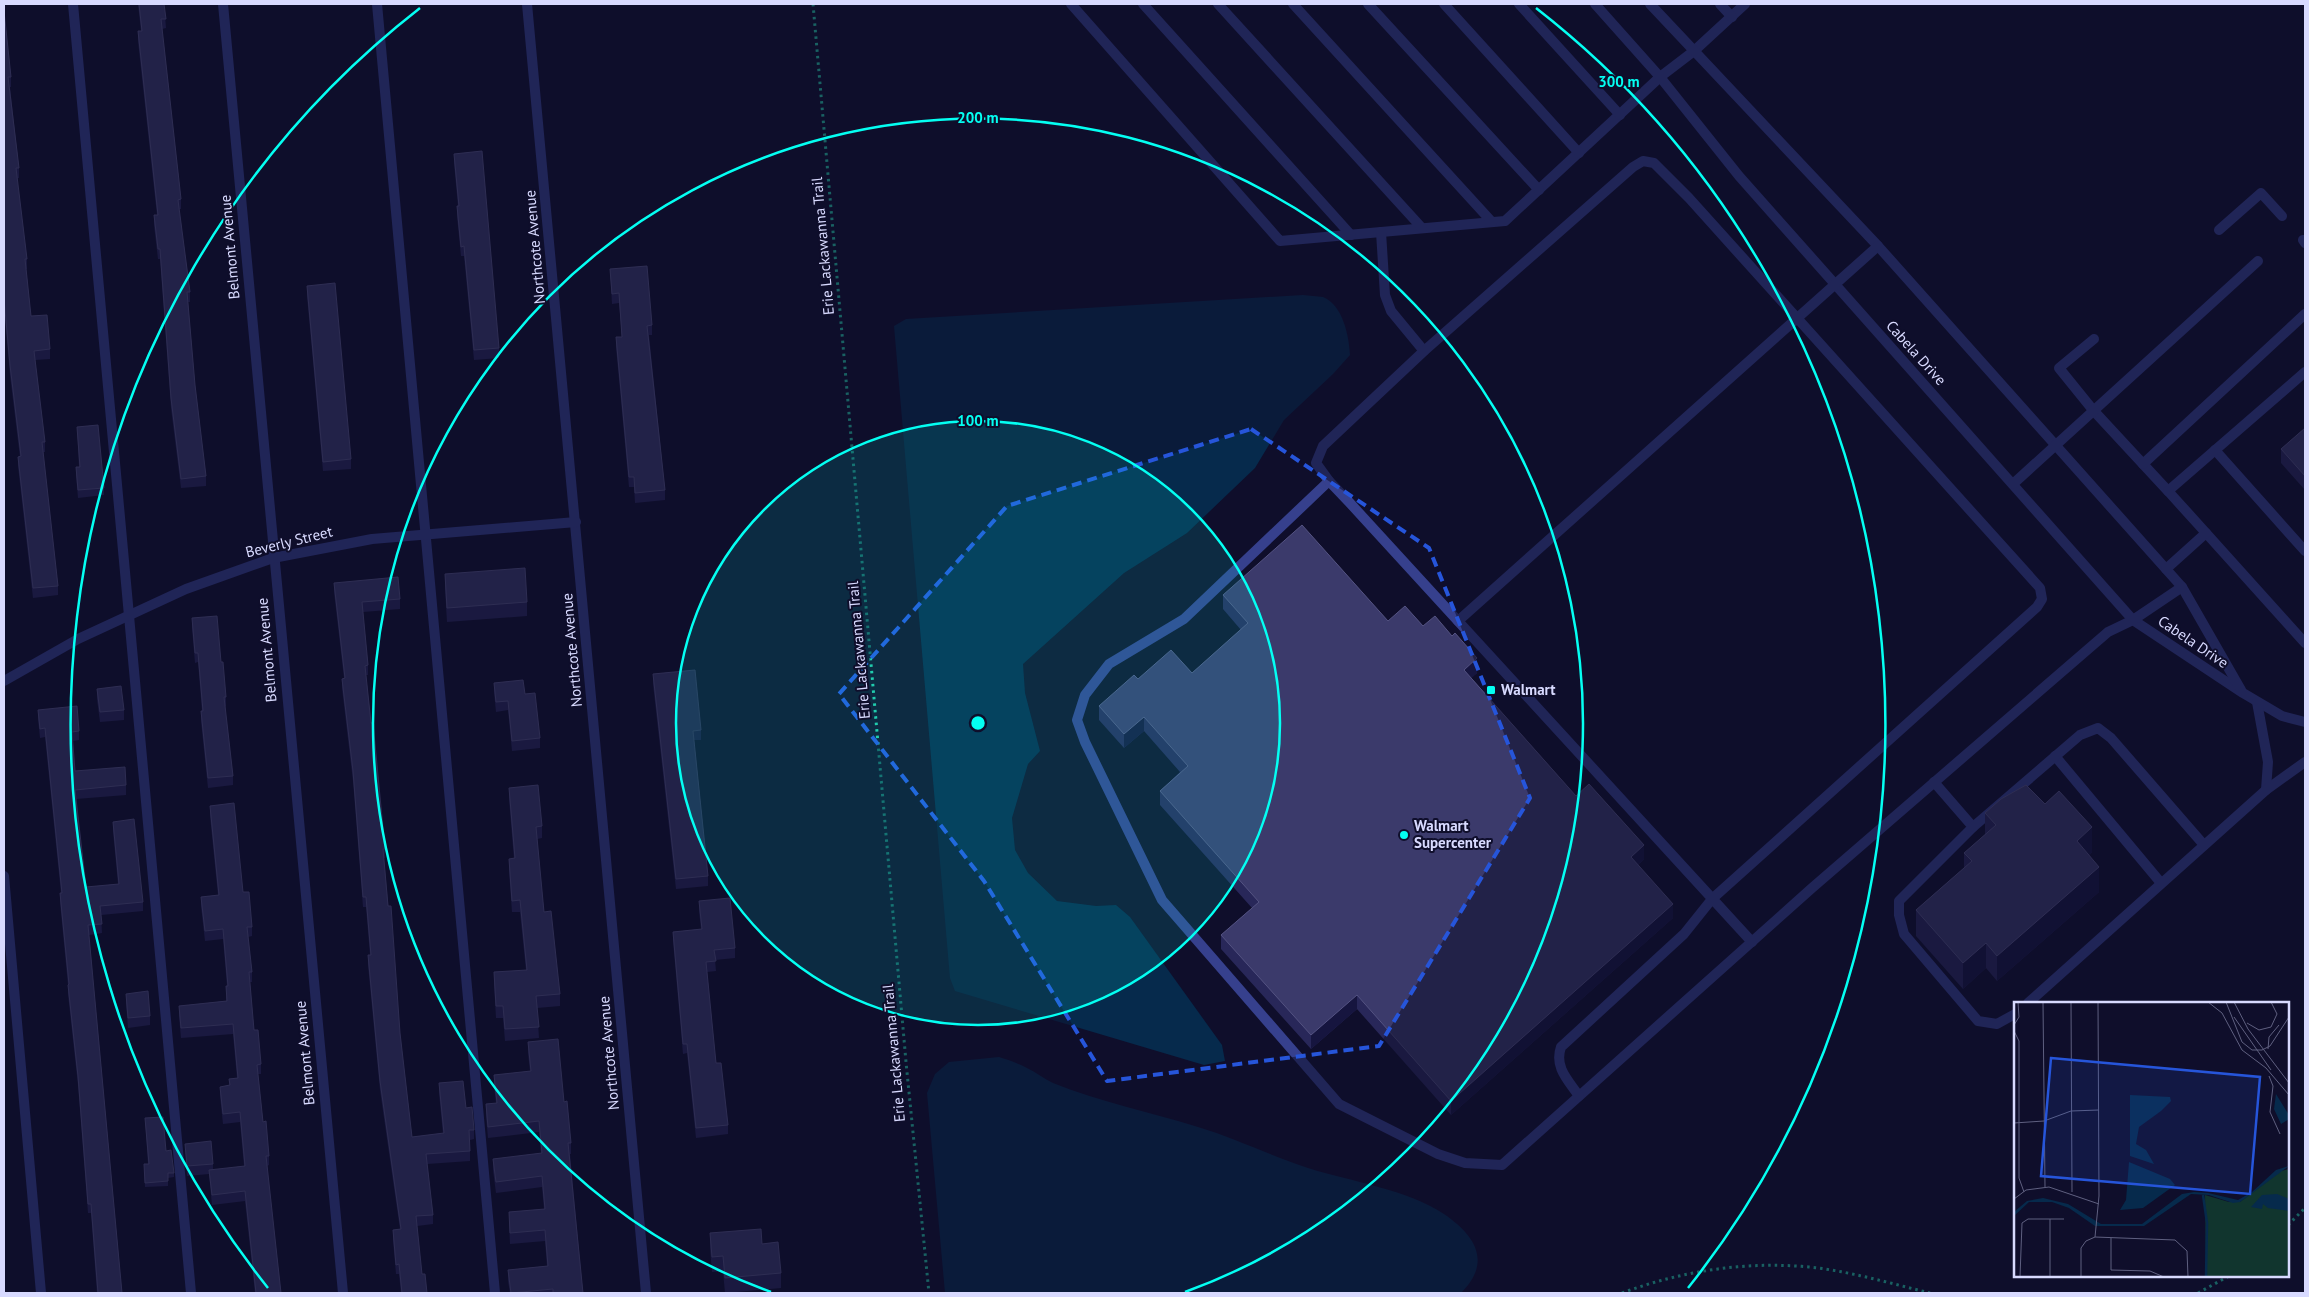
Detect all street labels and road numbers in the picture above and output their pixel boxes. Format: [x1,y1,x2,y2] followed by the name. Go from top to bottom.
[807,176,838,316] street label: Erie Lackawanna Trail
[520,189,549,305] street label: Northcote Avenue
[215,194,244,300] street label: Belmont Avenue
[1882,316,1951,389] street label: Cabela Drive
[243,522,334,561] street label: Beverly Street
[843,580,874,720] street label: Erie Lackawanna Trail
[557,592,586,708] street label: Northcote Avenue
[252,597,281,703] street label: Belmont Avenue
[2154,611,2232,672] street label: Cabela Drive
[878,983,909,1123] street label: Erie Lackawanna Trail
[594,995,623,1111] street label: Northcote Avenue
[290,1000,319,1106] street label: Belmont Avenue

